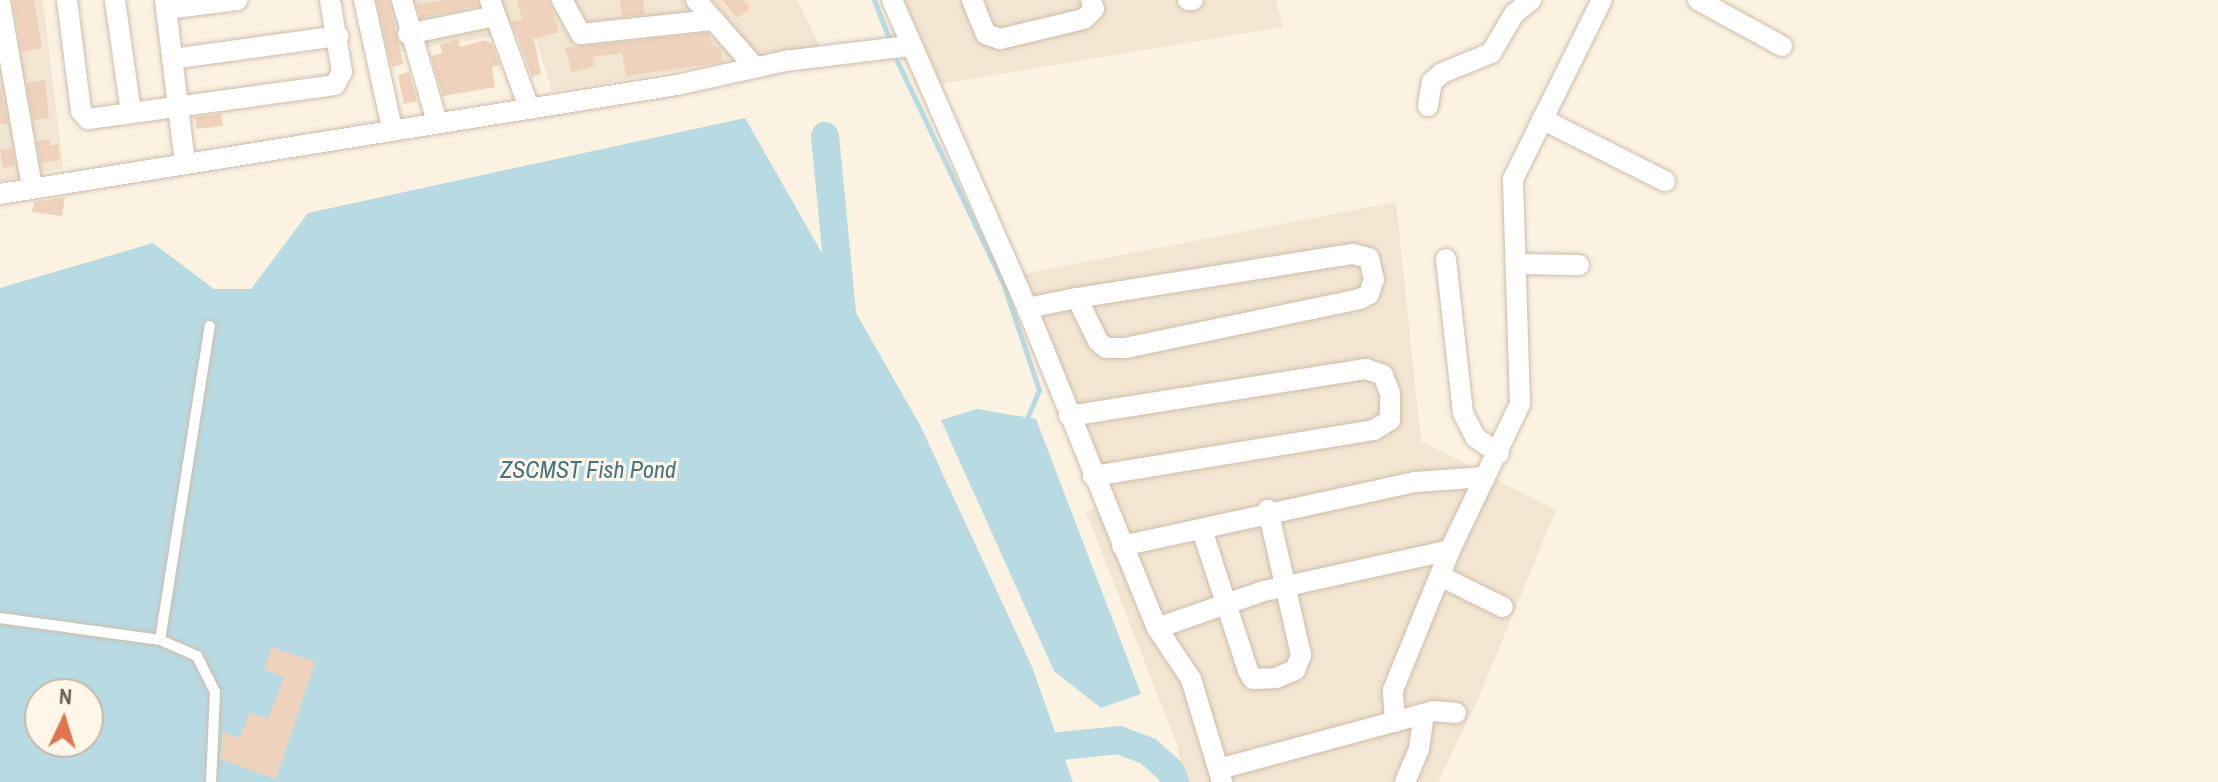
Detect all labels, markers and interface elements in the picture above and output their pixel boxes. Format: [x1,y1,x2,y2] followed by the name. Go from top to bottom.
[500,456,676,484] water label: ZSCMST Fish Pond
[24,678,104,758] north arrow
[58,681,73,711] text: N

